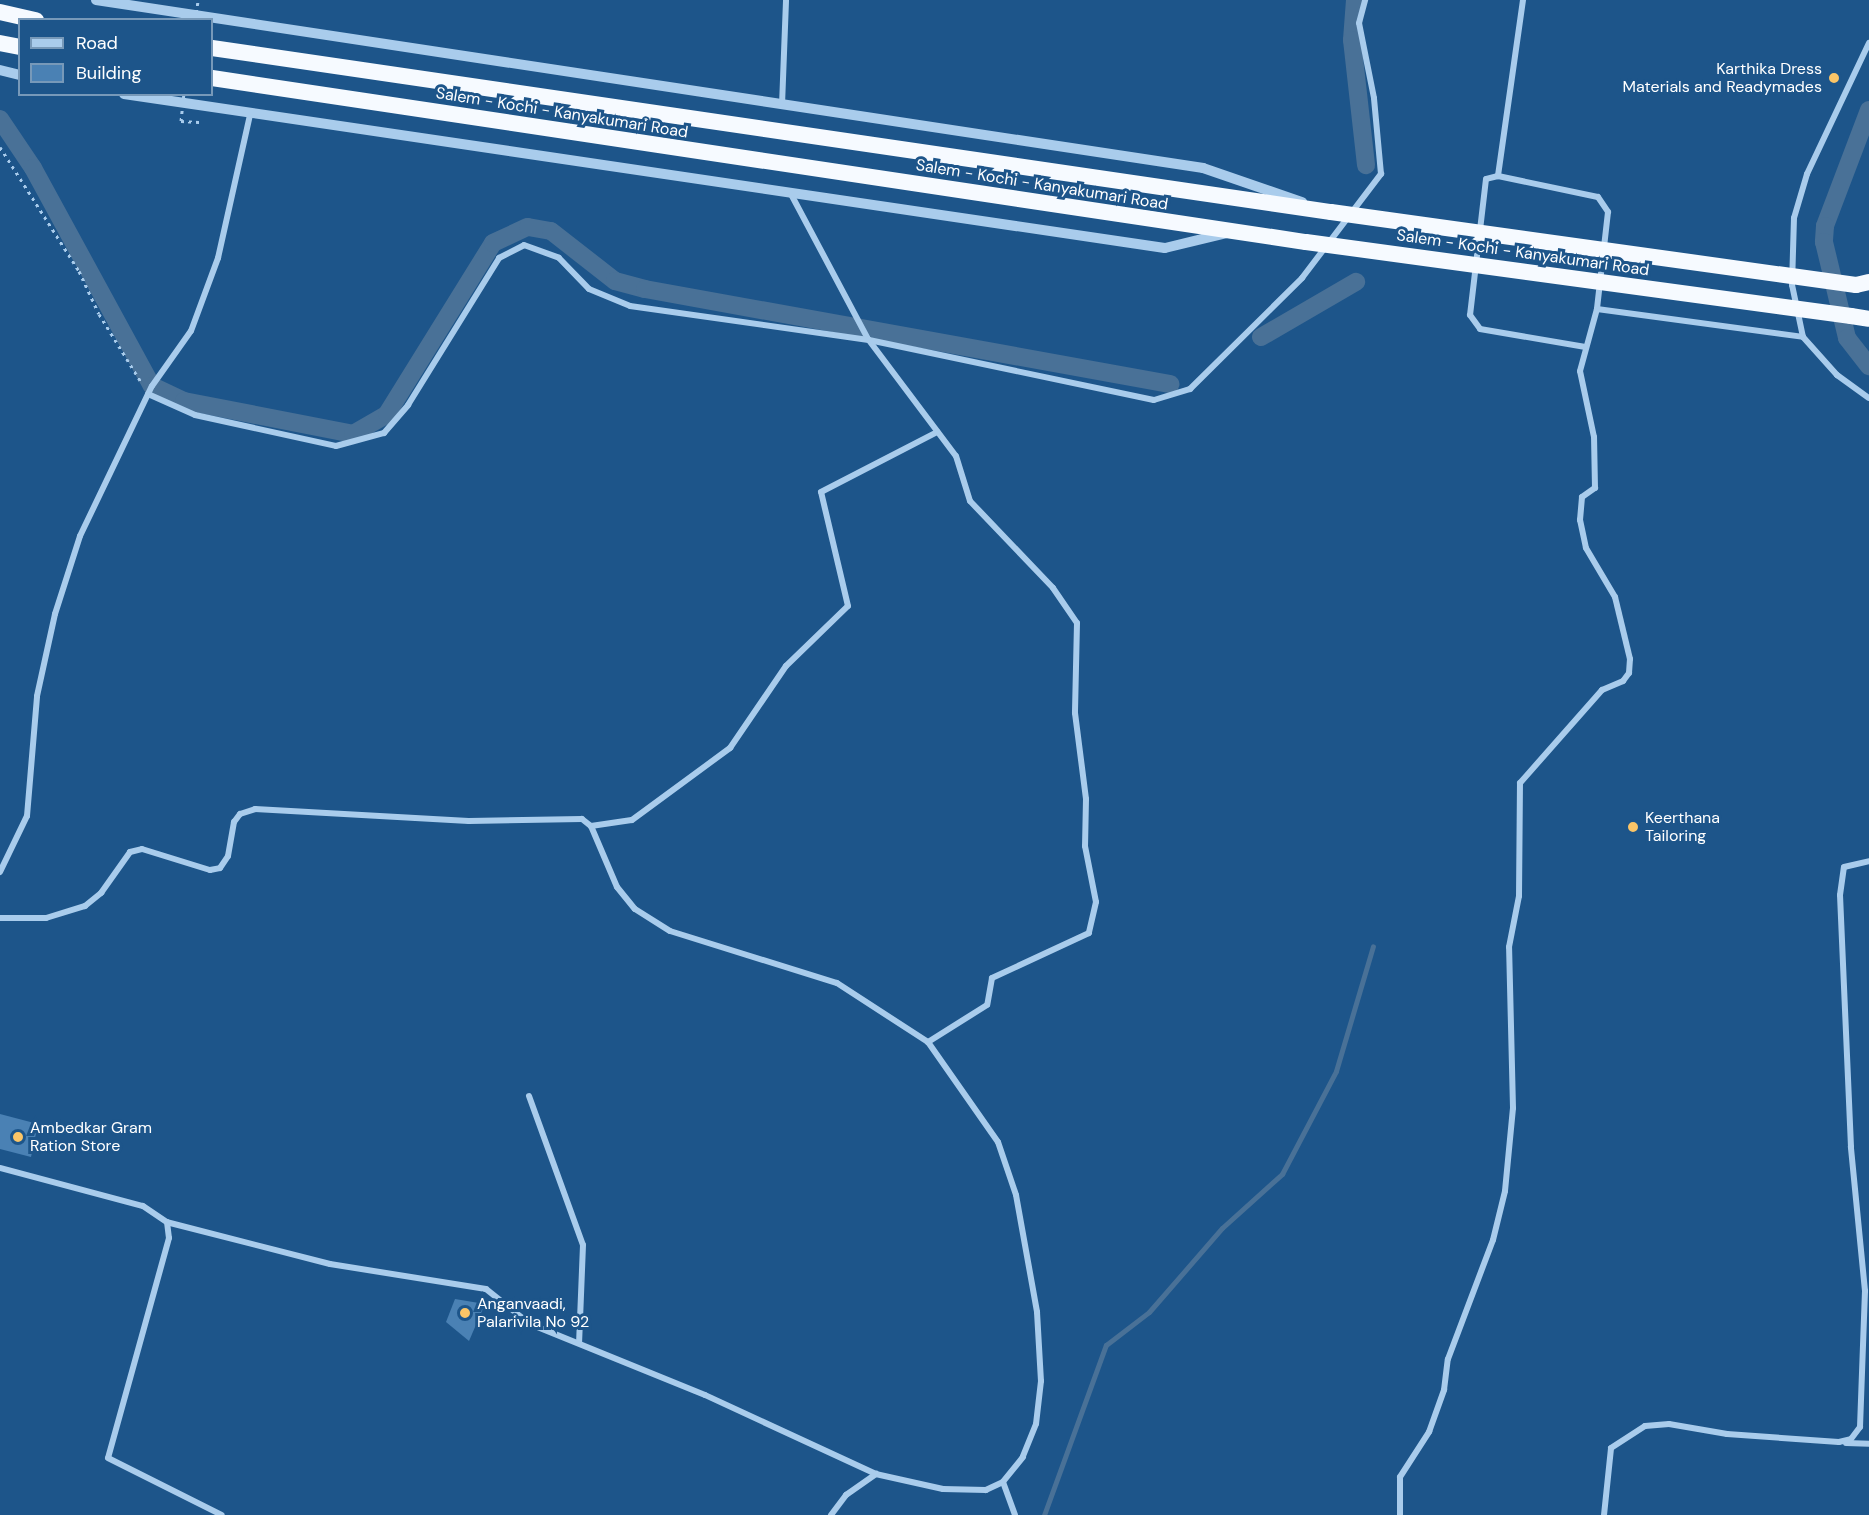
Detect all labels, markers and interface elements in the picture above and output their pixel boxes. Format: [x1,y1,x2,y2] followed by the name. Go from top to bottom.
[18,18,213,96] legend
[76,31,118,55] text: Road
[1623,59,1822,97] place label: Karthika Dress Materials and Readymades
[76,61,141,85] text: Building
[1827,71,1841,85] marker: Karthika Dress Materials and Readymades
[435,84,689,142] street label: Salem - Kochi - Kanyakumari Road
[915,156,1169,214] street label: Salem - Kochi - Kanyakumari Road
[1395,226,1651,280] street label: Salem - Kochi - Kanyakumari Road
[1645,808,1720,846] place label: Keerthana Tailoring
[1626,820,1640,834] marker: Keerthana Tailoring
[30,1118,152,1156] place label: Ambedkar Gram Ration Store
[11,1130,25,1144] marker: Ambedkar Gram Ration Store
[477,1294,589,1332] place label: Anganvaadi, Palarivila No 92
[458,1306,472,1320] marker: Anganvaadi, Palarivila No 92

